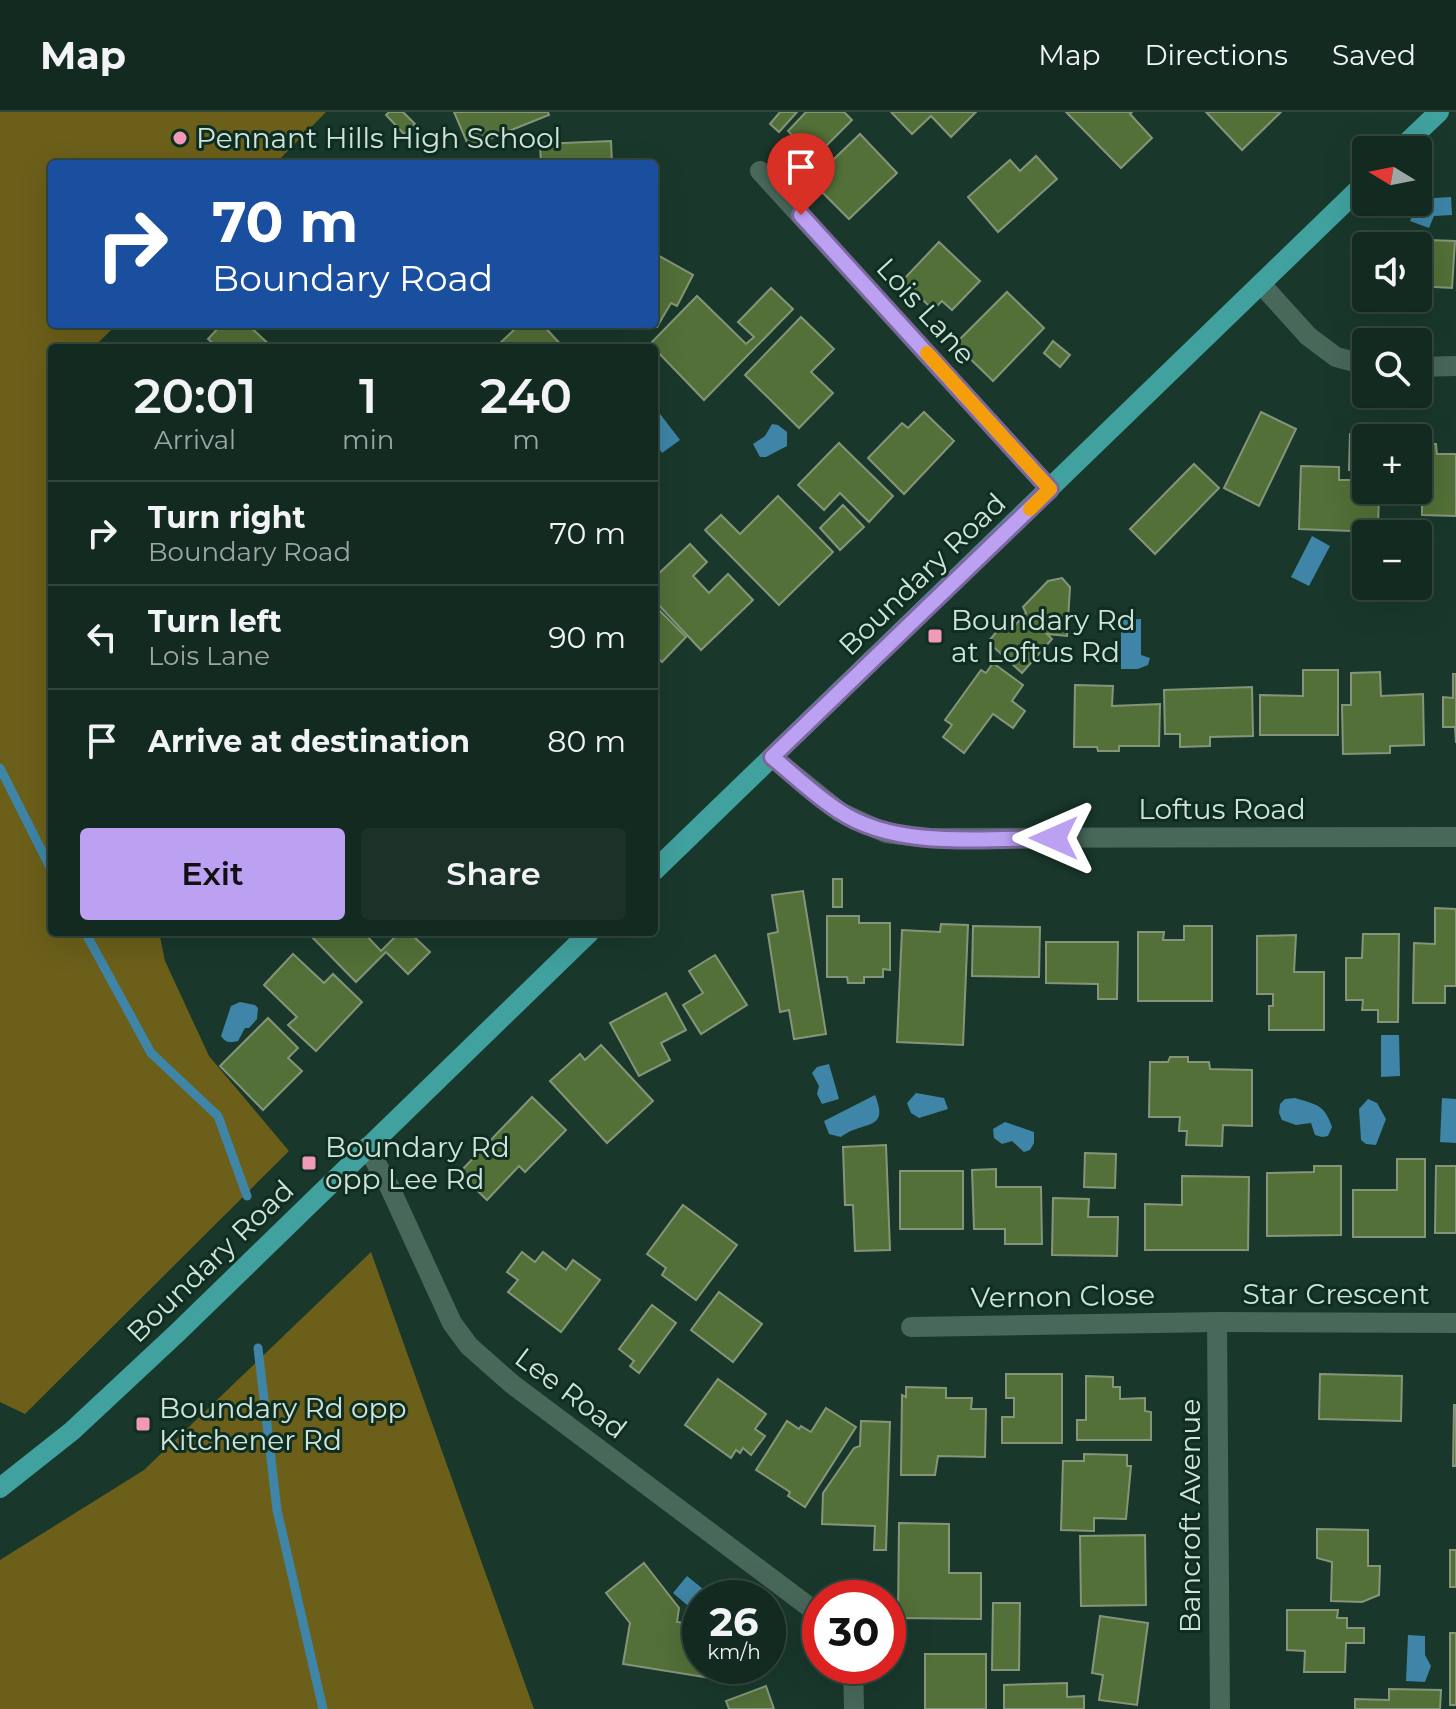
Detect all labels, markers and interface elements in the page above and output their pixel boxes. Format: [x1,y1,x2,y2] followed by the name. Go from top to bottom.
[40,32,126,79] text: Map
[1038,38,1100,72] text: Map
[1144,38,1288,72] text: Directions
[1332,38,1416,72] text: Saved
[196,121,561,155] place label: Pennant Hills High School
[171,129,189,147] marker: Pennant Hills High School
[767,133,835,215] pin
[1352,136,1432,216] north arrow
[1352,136,1432,600] map controls
[779,145,823,189] icon: arrive
[212,188,358,256] text: 70 m
[80,192,184,296] icon: right
[1352,232,1432,312] button: sound
[869,251,983,371] street label: Lois Lane
[212,256,493,300] text: Boundary Road
[1352,328,1432,408] button: search
[134,367,256,425] text: 20:01
[359,367,377,425] text: 1
[480,367,572,425] text: 240
[154,424,236,456] text: Arrival
[342,424,394,456] text: min
[512,424,540,456] text: m
[1352,424,1432,504] button: +
[832,486,1012,662] street label: Boundary Road
[148,499,305,536] text: Turn right
[80,511,124,555] icon: right
[549,515,626,552] text: 70 m
[1352,520,1432,600] button: −
[148,536,351,568] text: Boundary Road
[148,603,281,640] text: Turn left
[951,603,1136,669] place label: Boundary Rd at Loftus Rd
[80,615,124,659] icon: left
[548,619,626,656] text: 90 m
[926,627,944,645] marker: Boundary Rd at Loftus Rd
[148,640,270,672] text: Lois Lane
[80,719,124,763] icon: arrive
[148,723,470,760] text: Arrive at destination
[547,723,626,760] text: 80 m
[1138,792,1306,826] street label: Loftus Road
[1012,796,1096,880] position arrow
[80,828,345,920] button: Exit
[361,828,626,920] button: Share
[325,1130,510,1196] place label: Boundary Rd opp Lee Rd
[300,1154,318,1172] marker: Boundary Rd opp Lee Rd
[120,1173,300,1349] street label: Boundary Road
[971,1277,1155,1315] street label: Vernon Close
[1242,1277,1430,1311] street label: Star Crescent
[509,1340,633,1446] street label: Lee Road
[159,1391,407,1457] place label: Boundary Rd opp Kitchener Rd
[1173,1399,1207,1633] street label: Bancroft Avenue
[134,1415,152,1433] marker: Boundary Rd opp Kitchener Rd
[802,1580,906,1684] speed limit sign: 30
[709,1597,759,1646] text: 26
[707,1640,761,1664] text: km/h

